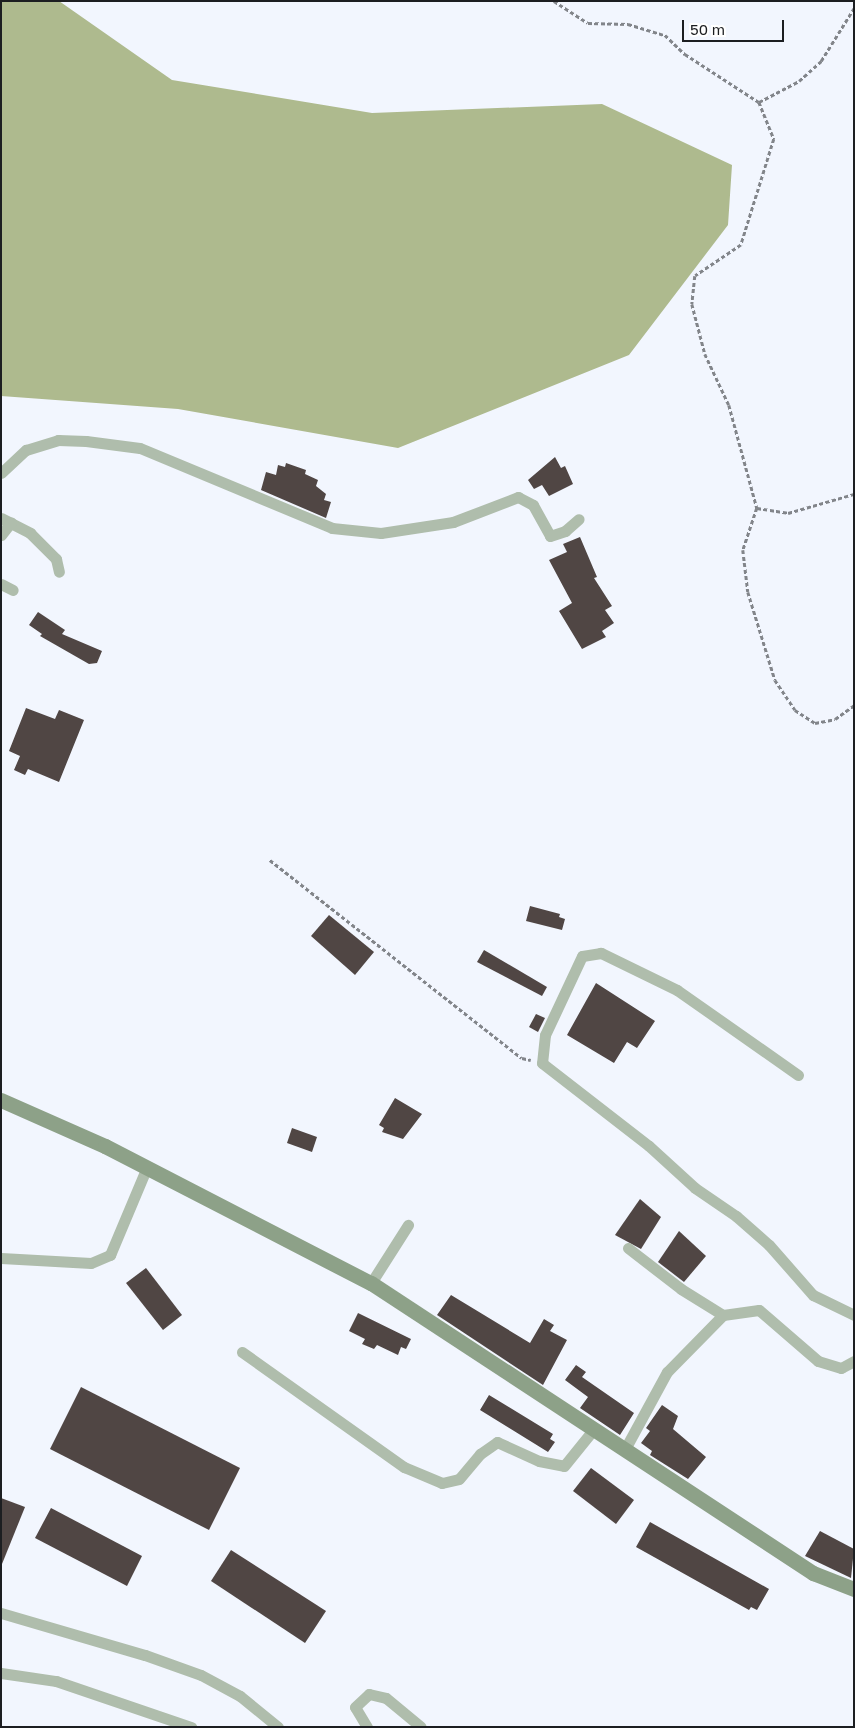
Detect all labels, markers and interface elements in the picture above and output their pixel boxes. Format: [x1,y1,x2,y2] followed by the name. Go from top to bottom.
[685,10,788,42] scale bar
[690,20,725,38] text: 50 m

